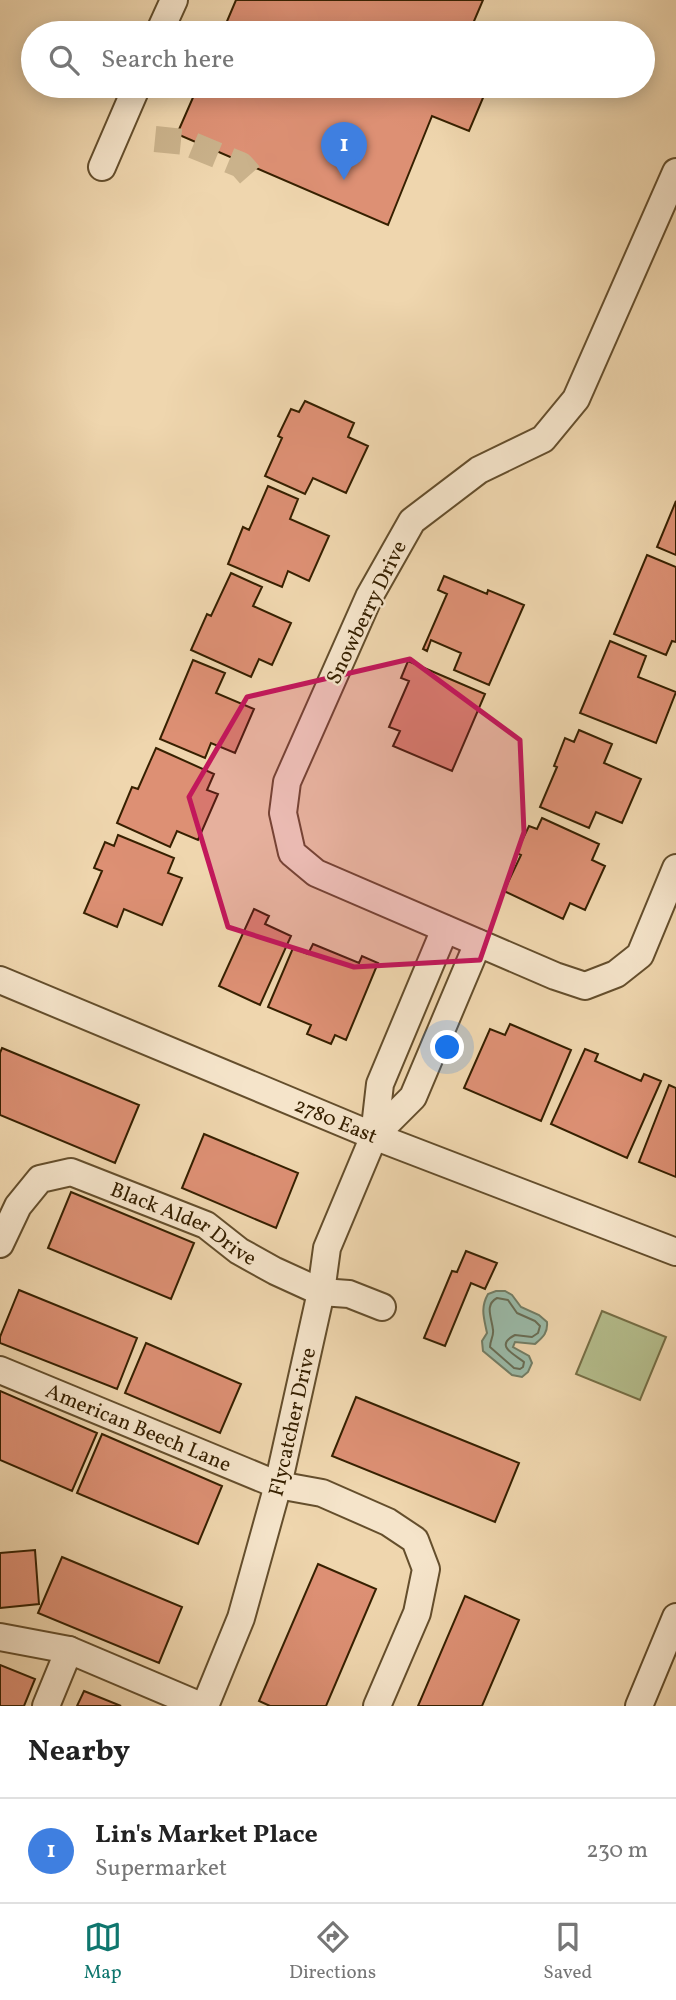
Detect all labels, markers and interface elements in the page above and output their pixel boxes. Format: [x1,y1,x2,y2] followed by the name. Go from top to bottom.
[21,21,655,98] search box
[45,41,83,79] icon: search
[101,42,234,78] text: Search here
[321,122,367,180] pin: 1
[320,536,415,689] street label: Snowberry Drive
[430,1030,464,1064] your location
[290,1091,381,1152] street label: 2780 East
[106,1176,261,1274] street label: Black Alder Drive
[263,1345,324,1500] street label: Flycatcher Drive
[41,1377,235,1480] street label: American Beech Lane
[28,1731,130,1773] text: Nearby
[95,1817,318,1853] text: Lin's Market Place
[46,1835,56,1867] text: 1
[586,1835,648,1867] text: 230 m
[95,1853,227,1885] text: Supermarket
[84,1918,122,1986] tab: Map
[289,1918,376,1986] tab: Directions
[543,1918,592,1986] tab: Saved

